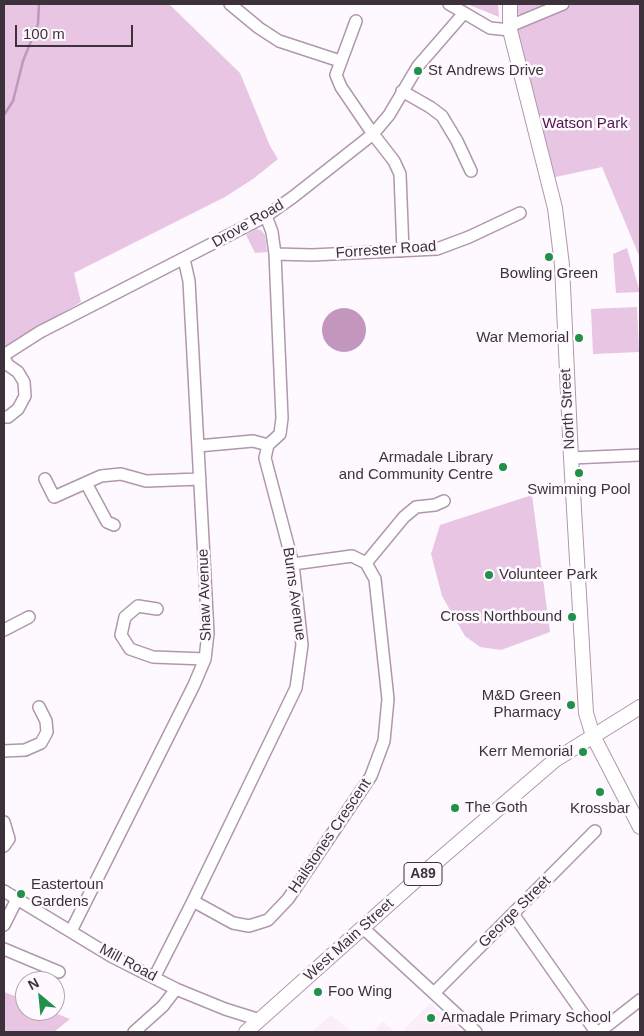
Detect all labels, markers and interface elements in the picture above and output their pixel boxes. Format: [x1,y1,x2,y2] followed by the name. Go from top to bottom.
[18,15,135,47] scale bar
[23,25,65,42] text: 100 m
[428,62,544,80] place label: St Andrews Drive
[412,65,424,77] marker: St Andrews Drive
[542,115,628,133] park label: Watson Park
[209,196,287,252] street label: Drove Road
[335,238,437,262] street label: Forrester Road
[543,251,555,263] marker: Bowling Green
[500,265,598,283] place label: Bowling Green
[476,329,569,347] place label: War Memorial
[573,332,585,344] marker: War Memorial
[557,368,579,450] street label: North Street
[339,449,493,484] place label: Armadale Library and Community Centre
[497,461,509,473] marker: Armadale Library and Community Centre
[573,467,585,479] marker: Swimming Pool
[527,481,631,499] place label: Swimming Pool
[279,546,309,642] street label: Burns Avenue
[194,549,216,641] street label: Shaw Avenue
[499,566,597,584] place label: Volunteer Park
[483,569,495,581] marker: Volunteer Park
[440,608,562,626] place label: Cross Northbound
[566,611,578,623] marker: Cross Northbound
[482,687,561,722] place label: M&D Green Pharmacy
[565,699,577,711] marker: M&D Green Pharmacy
[479,743,573,761] place label: Kerr Memorial
[577,746,589,758] marker: Kerr Memorial
[285,775,375,897] street label: Hailstones Crescent
[594,786,606,798] marker: Krossbar
[465,799,528,817] place label: The Goth
[570,800,630,818] place label: Krossbar
[449,802,461,814] marker: The Goth
[404,862,442,886] road number: A89
[475,872,555,952] street label: George Street
[31,876,104,911] place label: Eastertoun Gardens
[15,888,27,900] marker: Eastertoun Gardens
[300,895,398,985] street label: West Main Street
[96,940,160,986] street label: Mill Road
[15,971,65,1021] north arrow
[25,974,42,993] text: N
[328,983,392,1001] place label: Foo Wing
[312,986,324,998] marker: Foo Wing
[441,1009,611,1027] place label: Armadale Primary School
[425,1012,437,1024] marker: Armadale Primary School

